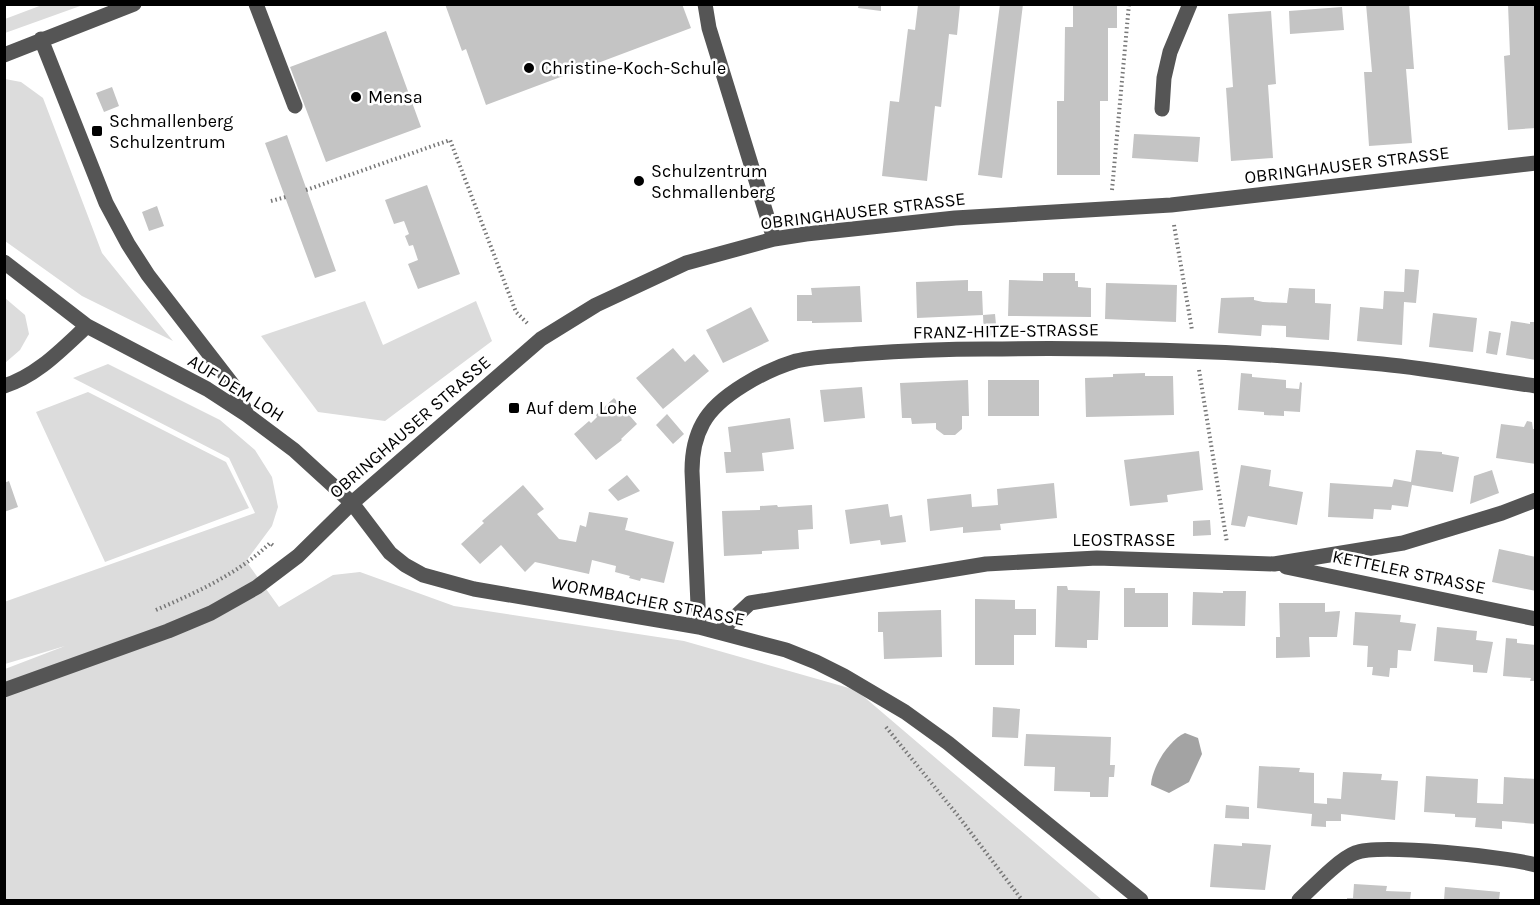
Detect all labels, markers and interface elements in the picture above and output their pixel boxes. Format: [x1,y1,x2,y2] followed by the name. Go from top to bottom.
[541,57,726,79] place label: Christine-Koch-Schule
[522,61,536,75] marker: Christine-Koch-Schule
[368,86,423,108] place label: Mensa
[349,90,363,104] marker: Mensa
[109,110,233,153] place label: Schmallenberg Schulzentrum
[90,124,104,138] marker: Schmallenberg Schulzentrum
[1243,142,1451,188] street label: OBRINGHAUSER STRASSE
[651,160,775,203] place label: Schulzentrum Schmallenberg
[632,174,646,188] marker: Schulzentrum Schmallenberg
[759,188,967,234] street label: OBRINGHAUSER STRASSE
[913,318,1099,344] street label: FRANZ-HITZE-STRASSE
[184,350,288,426] street label: AUF DEM LOH
[325,351,495,503] street label: OBRINGHAUSER STRASSE
[526,397,637,419] place label: Auf dem Lohe
[507,401,521,415] marker: Auf dem Lohe
[1072,529,1176,551] street label: LEOSTRASSE
[1330,545,1488,599] street label: KETTELER STRASSE
[549,571,747,631] street label: WORMBACHER STRASSE

